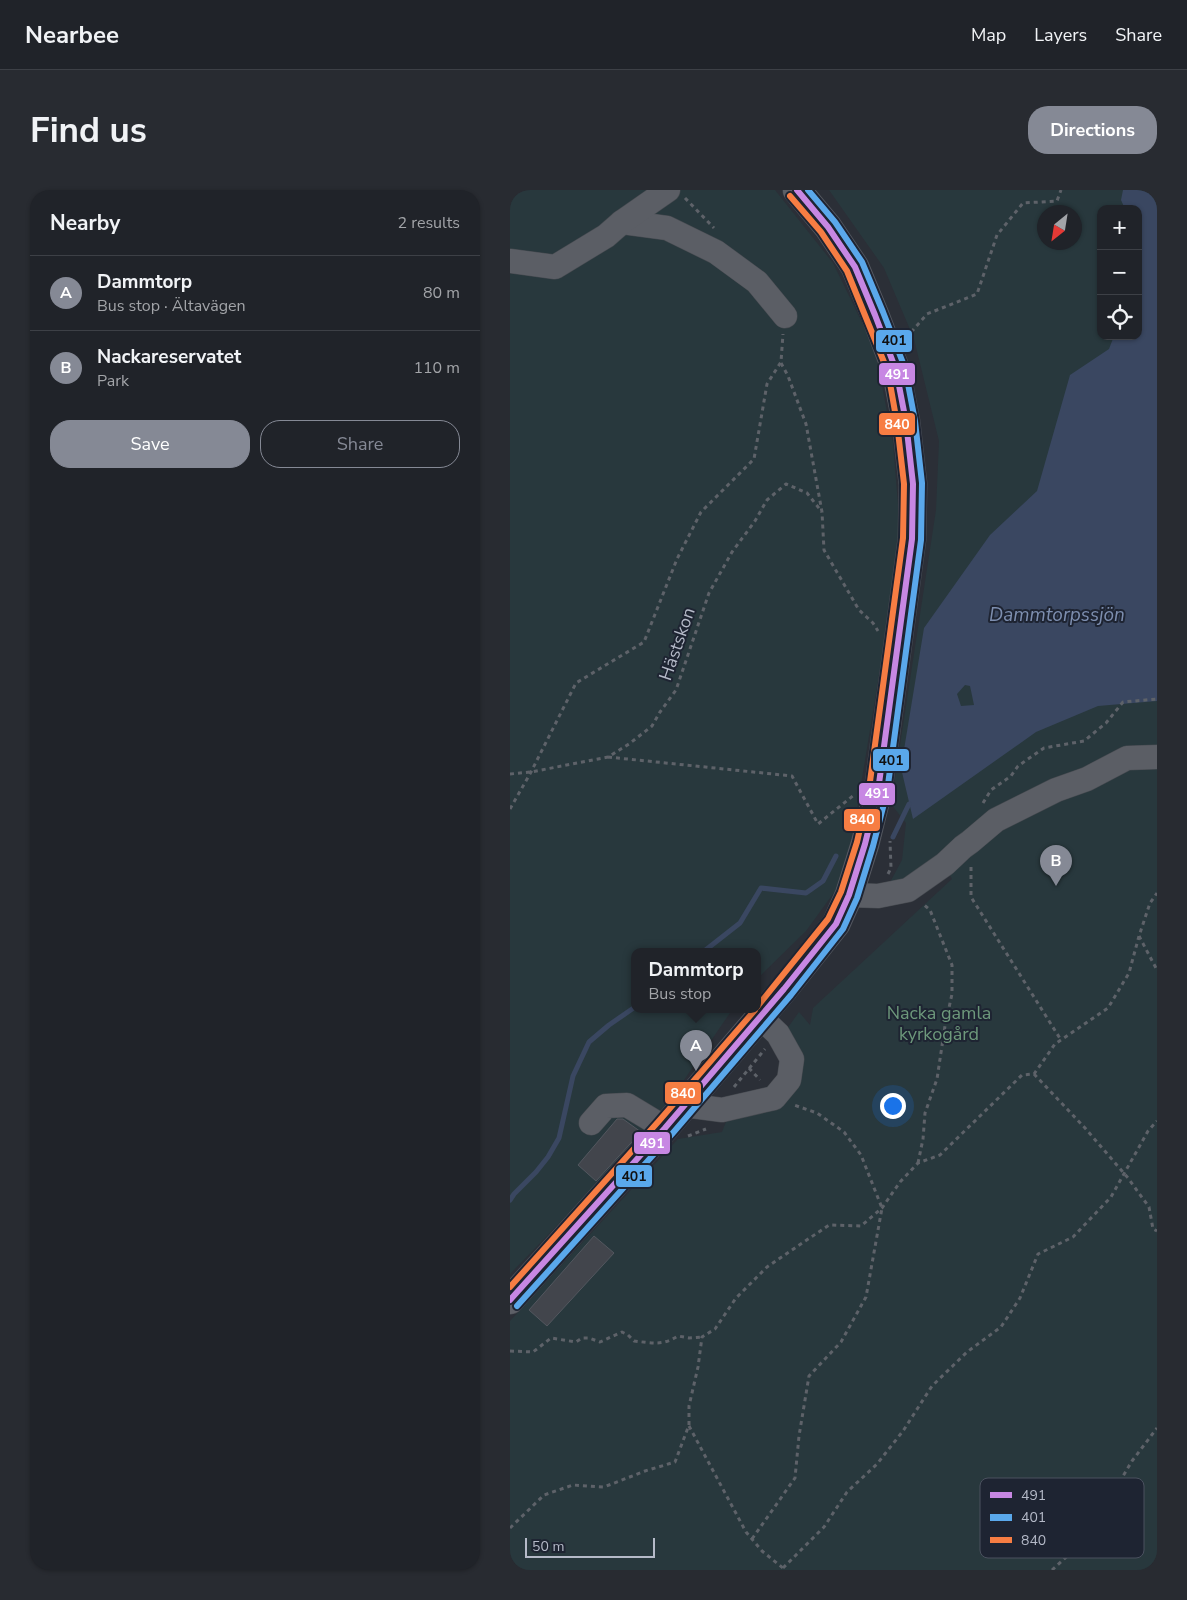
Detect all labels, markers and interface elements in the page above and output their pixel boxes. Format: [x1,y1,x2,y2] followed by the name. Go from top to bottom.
[25,19,119,51] text: Nearbee
[971,23,1006,47] text: Map
[1034,23,1087,47] text: Layers
[1115,23,1162,47] text: Share
[1028,106,1157,154] button: Directions
[30,107,147,154] text: Find us
[1037,205,1082,250] north arrow
[1097,205,1142,340] map controls
[1097,205,1142,250] button: +
[50,209,120,237] text: Nearby
[398,212,460,234] text: 2 results
[1097,250,1142,295] button: −
[97,269,192,295] text: Dammtorp
[60,282,72,304] text: A
[423,282,460,304] text: 80 m
[97,295,246,317] text: Bus stop · Ältavägen
[1097,295,1142,340] button: locate
[875,329,913,353] line badge: 401
[881,331,907,350] text: 401
[97,344,241,370] text: Nackareservatet
[60,357,72,379] text: B
[413,357,460,379] text: 110 m
[878,362,916,386] line badge: 491
[884,365,910,384] text: 491
[97,370,129,392] text: Park
[878,412,916,436] line badge: 840
[884,415,910,434] text: 840
[50,420,250,468] button: Save
[260,420,460,468] button: Share
[989,602,1125,628] water label: Dammtorpssjön
[653,604,701,684] street label: Hästskon
[872,748,910,772] line badge: 401
[878,751,904,770] text: 401
[858,782,896,806] line badge: 491
[864,784,890,803] text: 491
[843,808,881,832] line badge: 840
[849,810,875,829] text: 840
[1040,845,1072,886] pin: B
[631,948,761,1013] popup
[648,957,744,983] text: Dammtorp
[648,983,711,1005] text: Bus stop
[887,1001,991,1046] park label: Nacka gamla kyrkogård
[680,1030,712,1071] pin: A
[664,1081,702,1105] line badge: 840
[670,1084,696,1103] text: 840
[880,1093,906,1119] your location
[633,1131,671,1155] line badge: 491
[639,1134,665,1153] text: 491
[615,1164,653,1188] line badge: 401
[621,1167,647,1186] text: 401
[980,1478,1144,1558] legend
[1021,1486,1046,1505] text: 491
[1021,1508,1046,1527] text: 401
[1021,1531,1046,1550] text: 840
[525,1535,655,1558] scale bar
[532,1537,564,1556] text: 50 m

